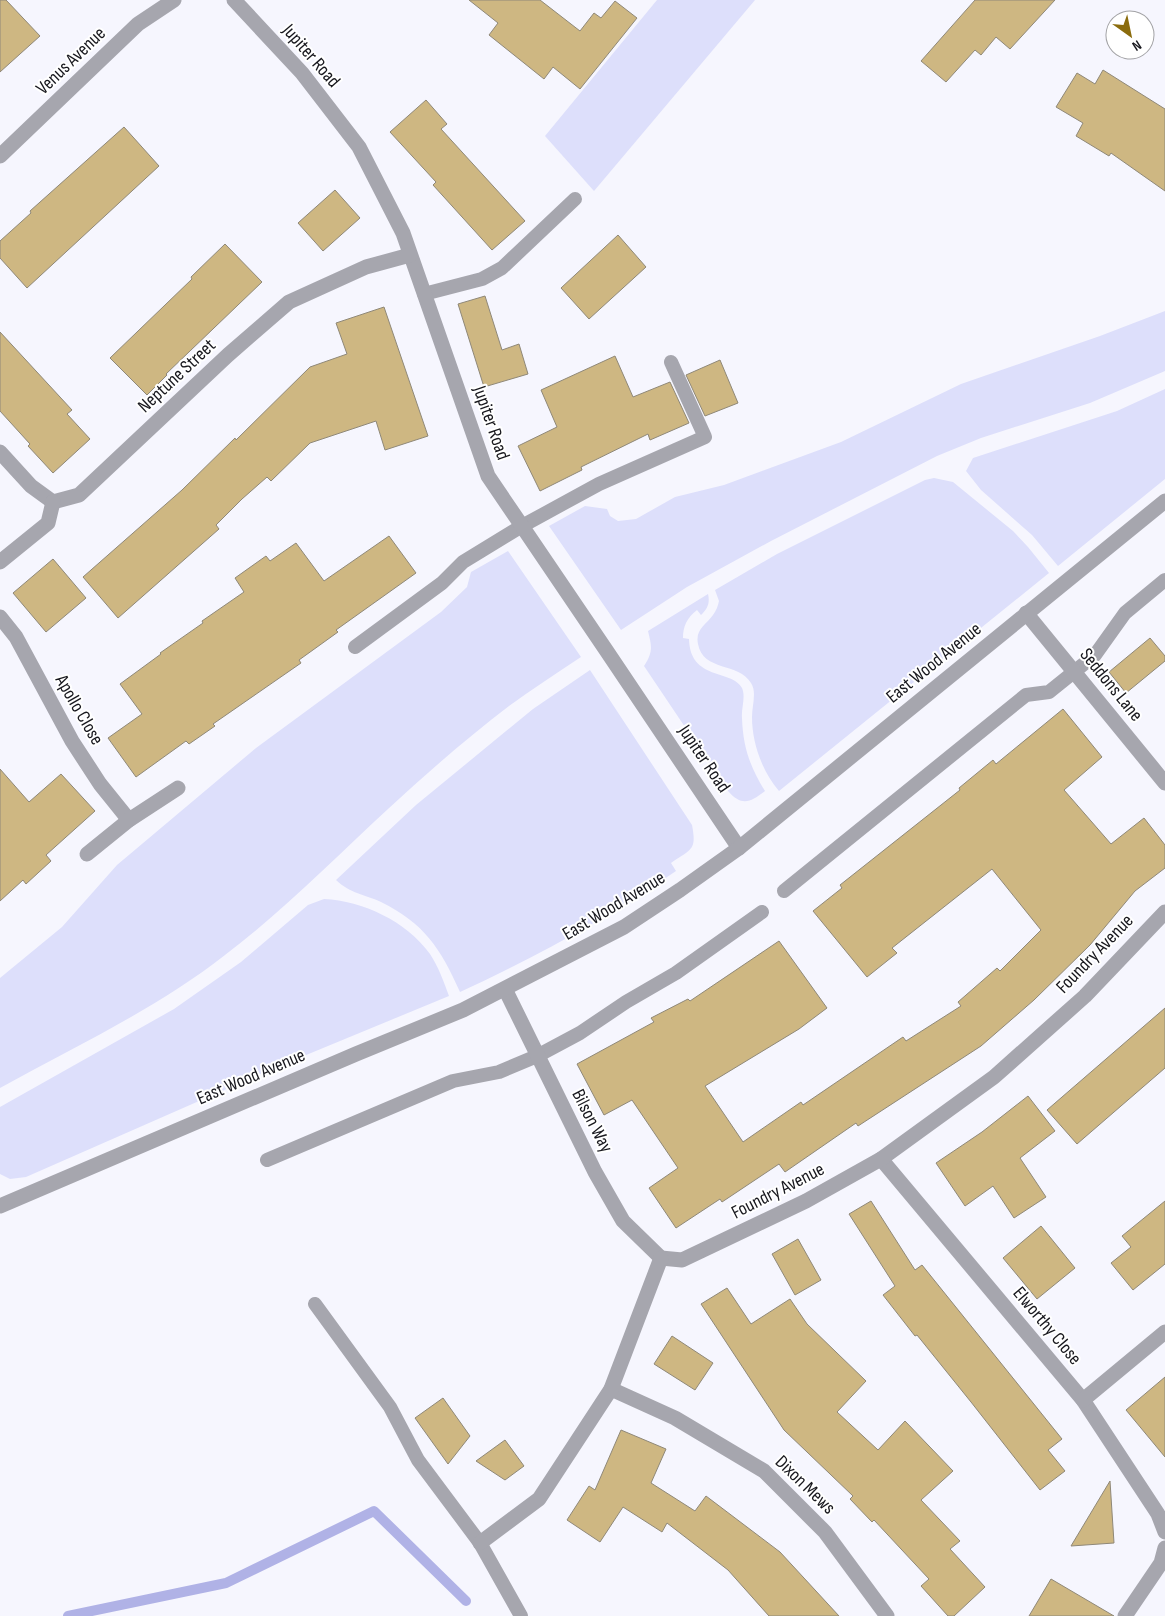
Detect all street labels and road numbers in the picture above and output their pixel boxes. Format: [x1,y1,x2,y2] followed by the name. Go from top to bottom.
[277,19,345,92] street label: Jupiter Road
[31,22,111,100] street label: Venus Avenue
[133,334,221,418] street label: Neptune Street
[467,382,514,463] street label: Jupiter Road
[882,618,986,708] street label: East Wood Avenue
[1075,644,1147,726] street label: Seddons Lane
[49,670,108,749] street label: Apollo Close
[672,720,735,797] street label: Jupiter Road
[558,866,670,946] street label: East Wood Avenue
[1052,910,1138,998] street label: Foundry Avenue
[193,1044,309,1110] street label: East Wood Avenue
[566,1086,618,1157] street label: Bilson Way
[728,1158,828,1224] street label: Foundry Avenue
[1008,1282,1086,1370] street label: Elworthy Close
[770,1451,840,1519] street label: Dixon Mews

